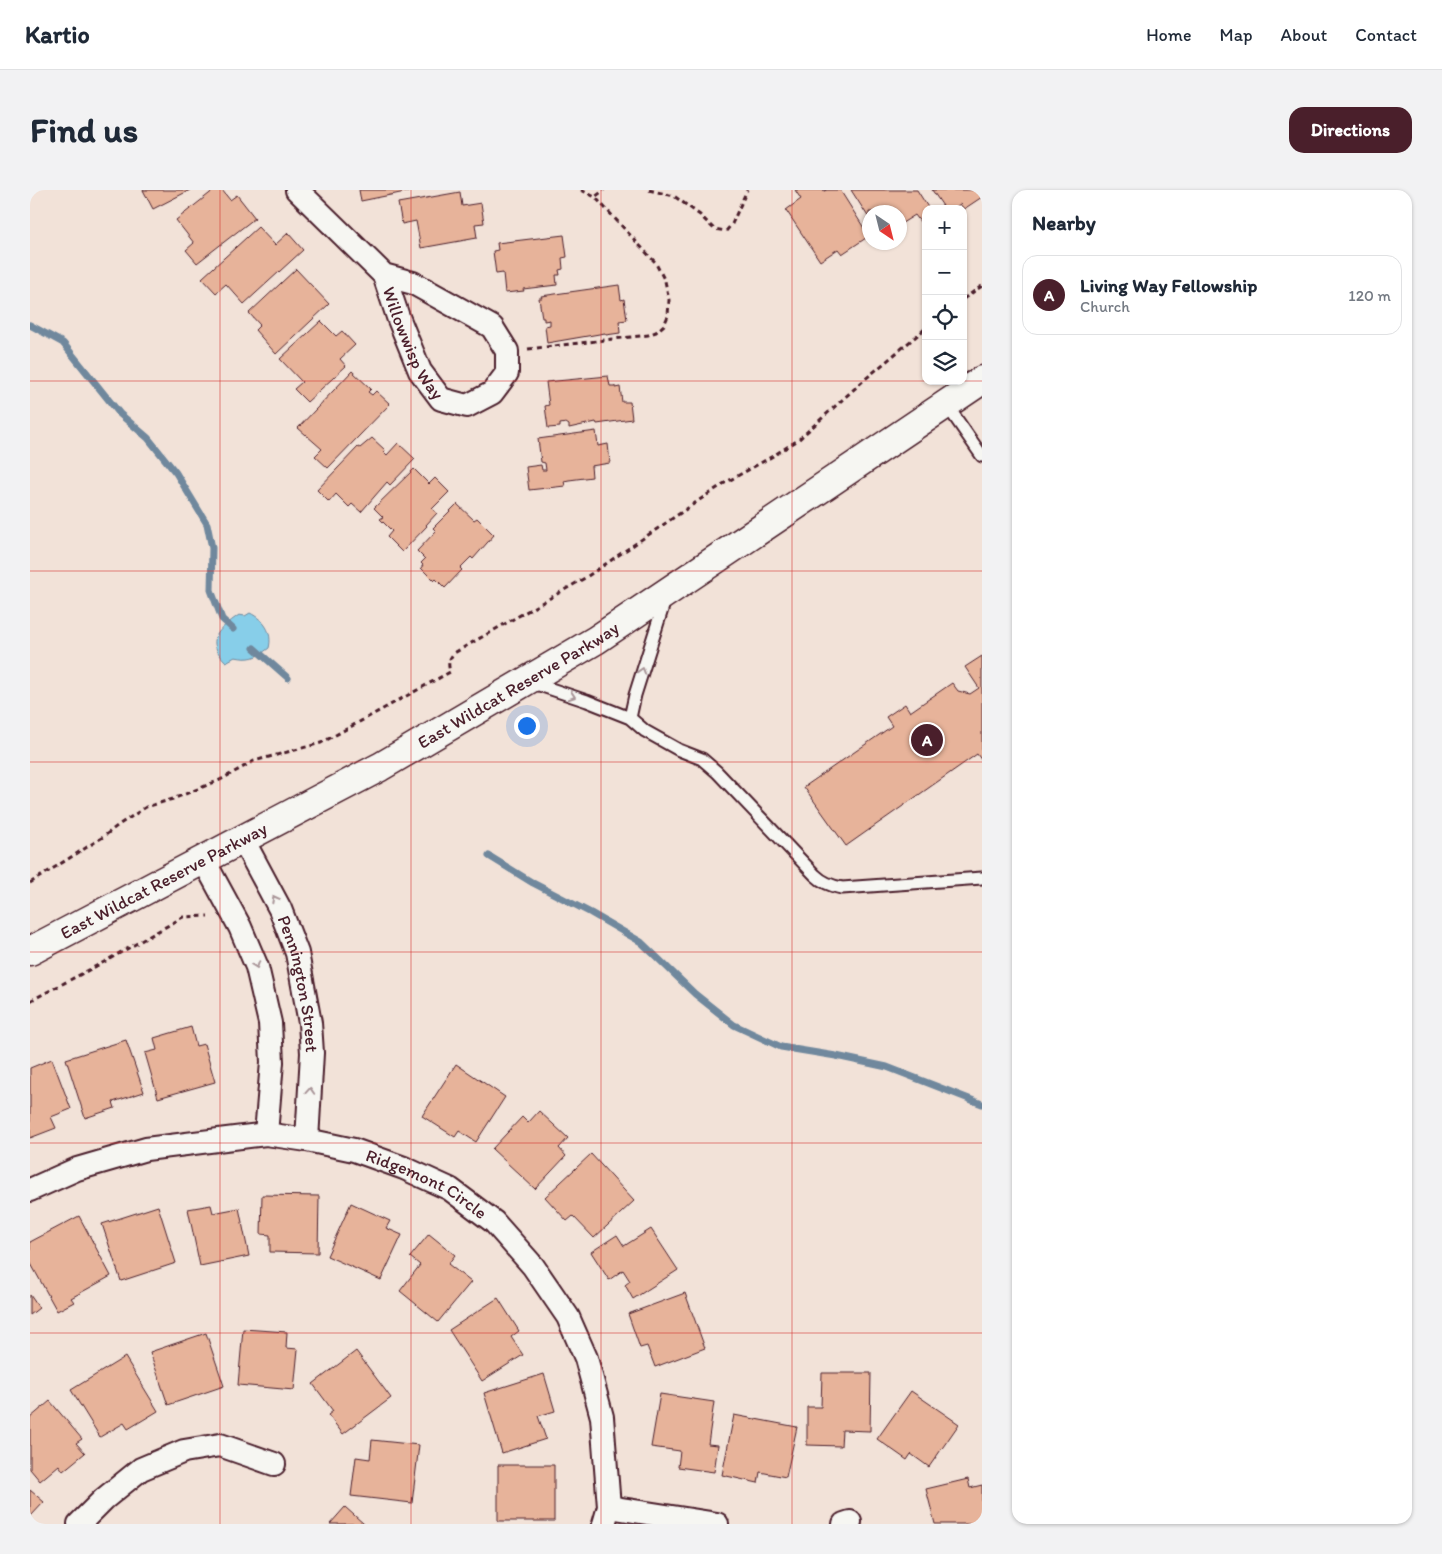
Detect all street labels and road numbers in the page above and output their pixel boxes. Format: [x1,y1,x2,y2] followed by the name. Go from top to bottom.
[378,284,449,404] street label: Willowwisp Way
[414,616,624,753] street label: East Wildcat Reserve Parkway
[57,817,271,944] street label: East Wildcat Reserve Parkway
[273,912,323,1053] street label: Pennington Street
[363,1144,491,1224] street label: Ridgemont Circle

